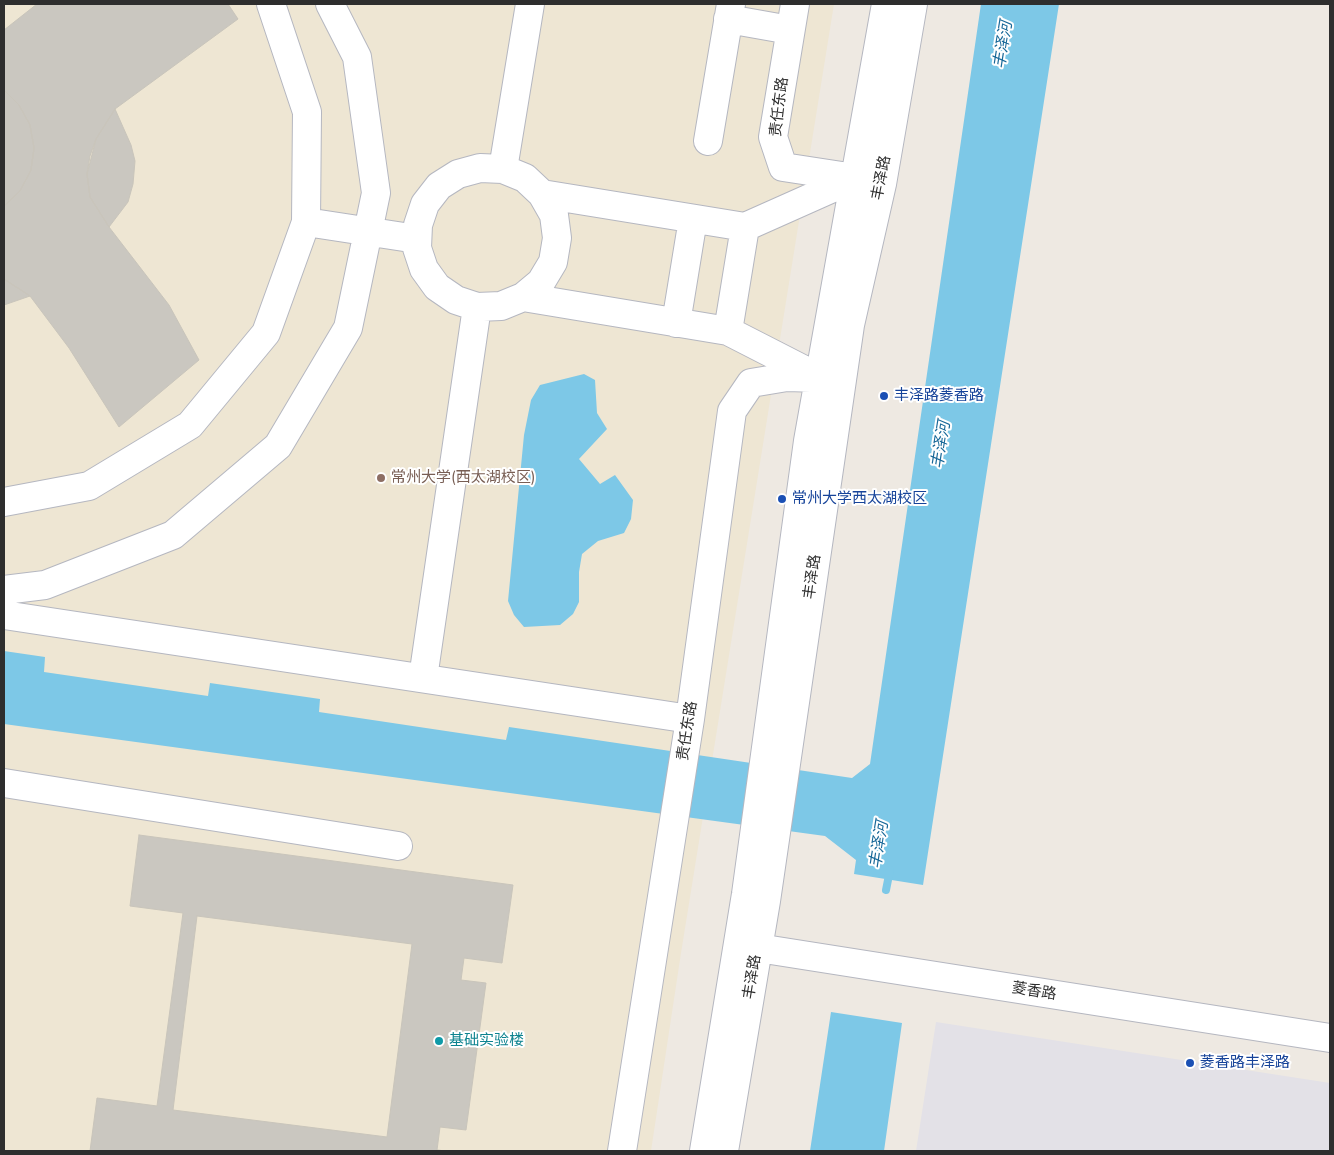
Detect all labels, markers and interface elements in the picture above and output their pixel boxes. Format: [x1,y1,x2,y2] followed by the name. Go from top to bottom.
[991,20,1017,70] water label: 丰泽河
[767,76,793,138] street label: 责任东路
[869,154,895,202] street label: 丰泽路
[894,387,984,405] place label: 丰泽路菱香路
[878,390,890,402] marker: 丰泽路菱香路
[929,420,955,470] water label: 丰泽河
[391,469,536,487] place label: 常州大学(西太湖校区)
[375,472,387,484] marker: 常州大学(西太湖校区)
[792,490,927,508] place label: 常州大学西太湖校区
[776,493,788,505] marker: 常州大学西太湖校区
[801,553,825,601] street label: 丰泽路
[674,700,702,762] street label: 责任东路
[867,820,893,870] water label: 丰泽河
[741,953,765,1001] street label: 丰泽路
[1010,980,1058,1004] street label: 菱香路
[449,1032,524,1050] place label: 基础实验楼
[433,1035,445,1047] marker: 基础实验楼
[1200,1054,1290,1072] place label: 菱香路丰泽路
[1184,1057,1196,1069] marker: 菱香路丰泽路

